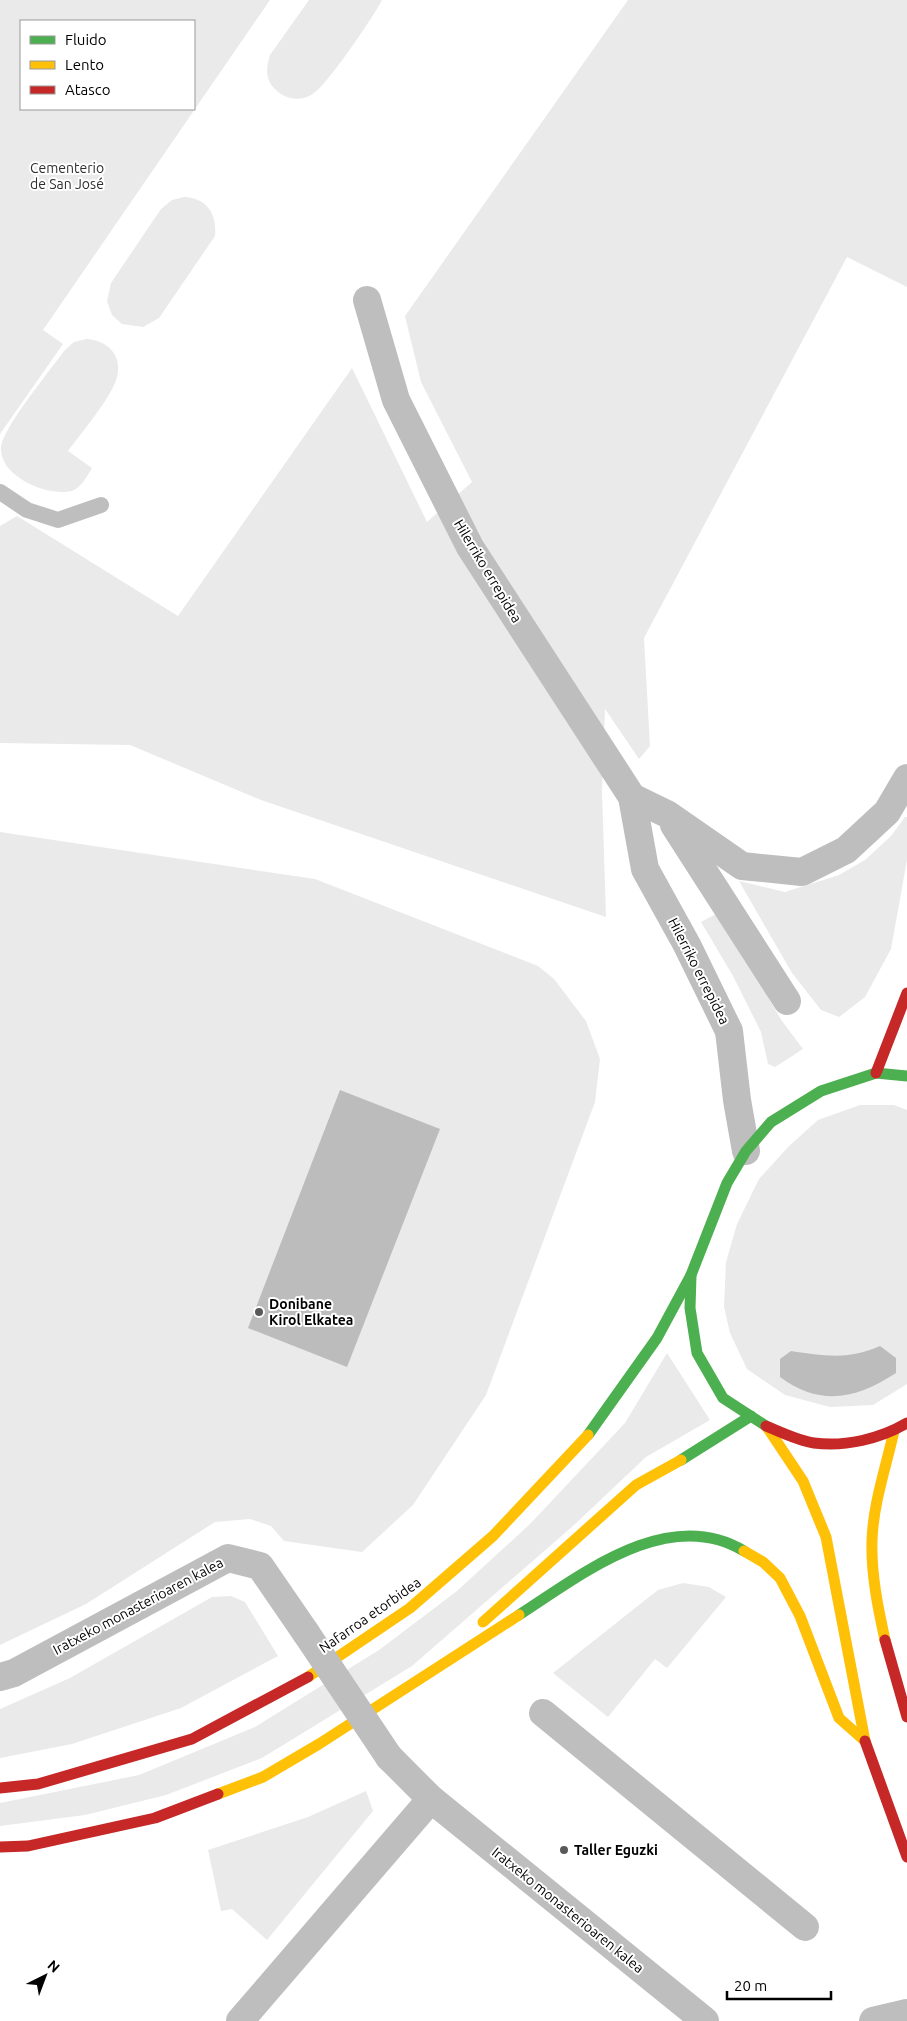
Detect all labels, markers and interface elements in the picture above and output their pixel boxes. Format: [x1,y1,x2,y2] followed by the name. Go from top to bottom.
[20,20,195,110] legend
[65,31,107,48] text: Fluido
[65,56,104,73] text: Lento
[65,81,111,98] text: Atasco
[30,160,104,192] park label: Cementerio de San José
[451,517,525,625] street label: Hilerriko errepidea
[665,915,733,1027] street label: Hilerriko errepidea
[269,1296,353,1328] place label: Donibane Kirol Elkatea
[253,1306,265,1318] marker: Donibane Kirol Elkatea
[50,1554,226,1658] street label: Iratxeko monasterioaren kalea
[316,1574,424,1656] street label: Nafarroa etorbidea
[574,1842,658,1858] place label: Taller Eguzki
[489,1844,647,1976] street label: Iratxeko monasterioaren kalea
[558,1844,570,1856] marker: Taller Eguzki
[20,1951,70,2001] north arrow
[44,1957,63,1976] text: N
[727,1968,831,2000] scale bar
[734,1977,767,1994] text: 20 m

